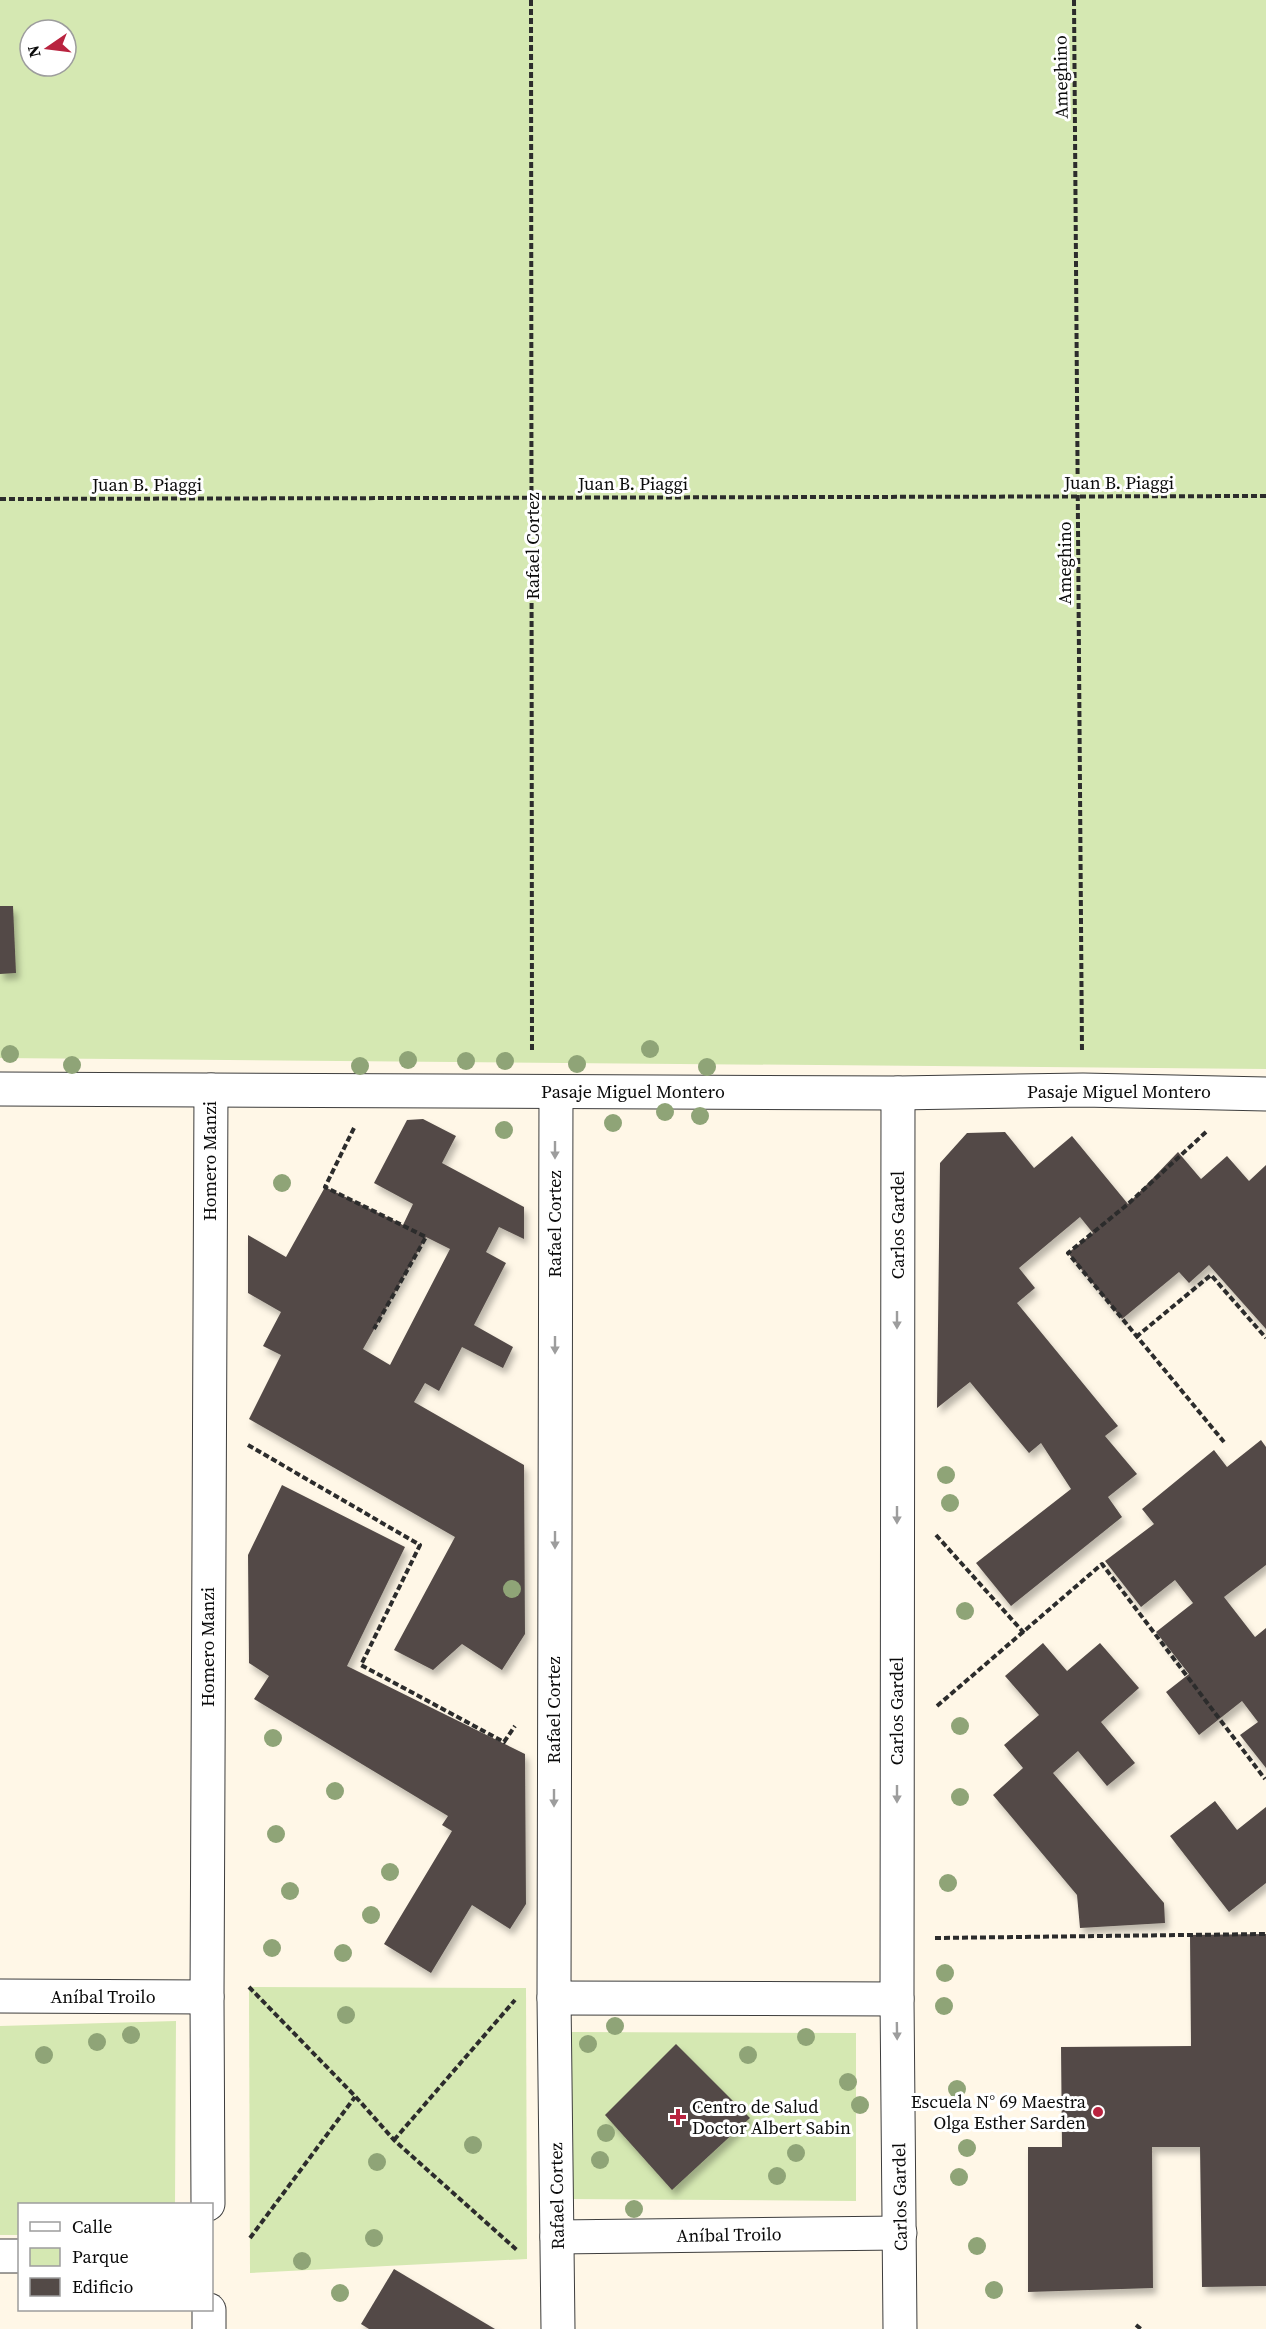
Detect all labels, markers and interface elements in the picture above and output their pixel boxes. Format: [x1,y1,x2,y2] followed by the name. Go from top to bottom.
[18,18,78,78] north arrow
[1047,35,1074,119] street label: Ameghino
[21,43,46,60] text: N
[1063,470,1174,495] street label: Juan B. Piaggi
[577,471,688,496] street label: Juan B. Piaggi
[91,472,202,497] street label: Juan B. Piaggi
[520,492,545,600] street label: Rafael Cortez
[1052,521,1077,605] street label: Ameghino
[541,1079,725,1104] street label: Pasaje Miguel Montero
[1027,1079,1211,1104] street label: Pasaje Miguel Montero
[197,1101,222,1221] street label: Homero Manzi
[550,1141,560,1160] one-way arrow
[542,1170,567,1278] street label: Rafael Cortez
[885,1171,910,1279] street label: Carlos Gardel
[892,1310,902,1329] one-way arrow
[550,1336,560,1355] one-way arrow
[892,1505,902,1524] one-way arrow
[550,1531,560,1550] one-way arrow
[195,1587,220,1707] street label: Homero Manzi
[541,1656,566,1764] street label: Rafael Cortez
[884,1657,909,1765] street label: Carlos Gardel
[892,1784,902,1803] one-way arrow
[549,1789,559,1808] one-way arrow
[50,1984,156,2009] street label: Aníbal Troilo
[893,2021,902,2040] one-way arrow
[911,2089,1087,2135] place label: Escuela N° 69 Maestra Olga Esther Sarden
[692,2094,851,2140] place label: Centro de Salud Doctor Albert Sabin
[1091,2105,1105,2119] marker: Escuela N° 69 Maestra Olga Esther Sarden
[669,2108,687,2126] marker: Centro de Salud Doctor Albert Sabin
[543,2142,570,2250] street label: Rafael Cortez
[886,2143,913,2251] street label: Carlos Gardel
[18,2203,213,2311] legend
[72,2214,112,2239] text: Calle
[676,2221,782,2248] street label: Aníbal Troilo
[72,2244,129,2269] text: Parque
[72,2274,133,2299] text: Edificio

